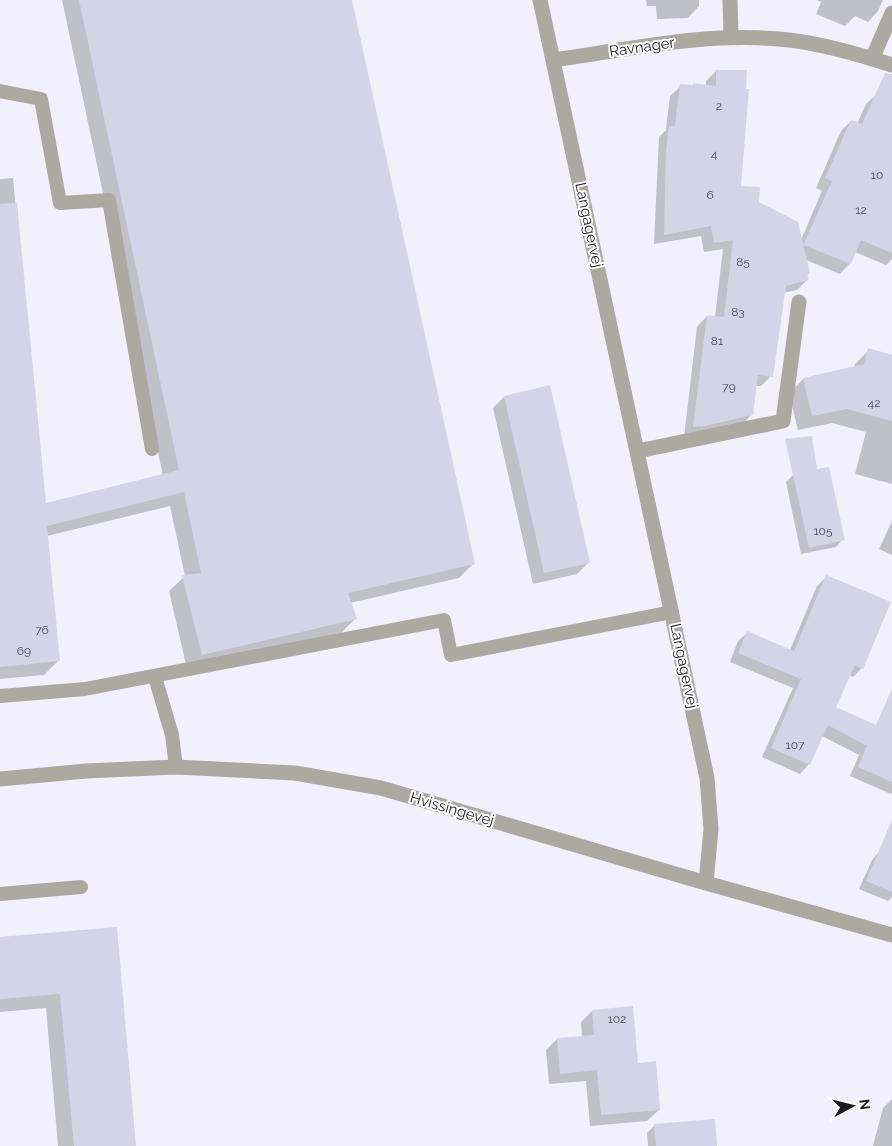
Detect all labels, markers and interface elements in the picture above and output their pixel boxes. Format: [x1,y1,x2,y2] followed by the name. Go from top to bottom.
[608,33,677,60] street label: Ravnager
[716,99,722,113] house number: 2
[711,147,718,161] house number: 4
[871,168,883,182] house number: 10
[571,181,607,269] street label: Langagervej
[706,188,714,202] house number: 6
[855,203,867,217] house number: 12
[736,255,750,269] house number: 85
[731,305,745,319] house number: 83
[711,334,723,348] house number: 81
[722,380,736,394] house number: 79
[868,396,880,410] house number: 42
[813,524,833,538] house number: 105
[666,622,702,710] street label: Langagervej
[35,623,49,637] house number: 76
[17,644,31,658] house number: 69
[786,738,805,752] house number: 107
[408,788,496,830] street label: Hvissingevej
[608,1012,626,1026] house number: 102
[827,1081,877,1131] north arrow
[856,1098,873,1111] text: N

